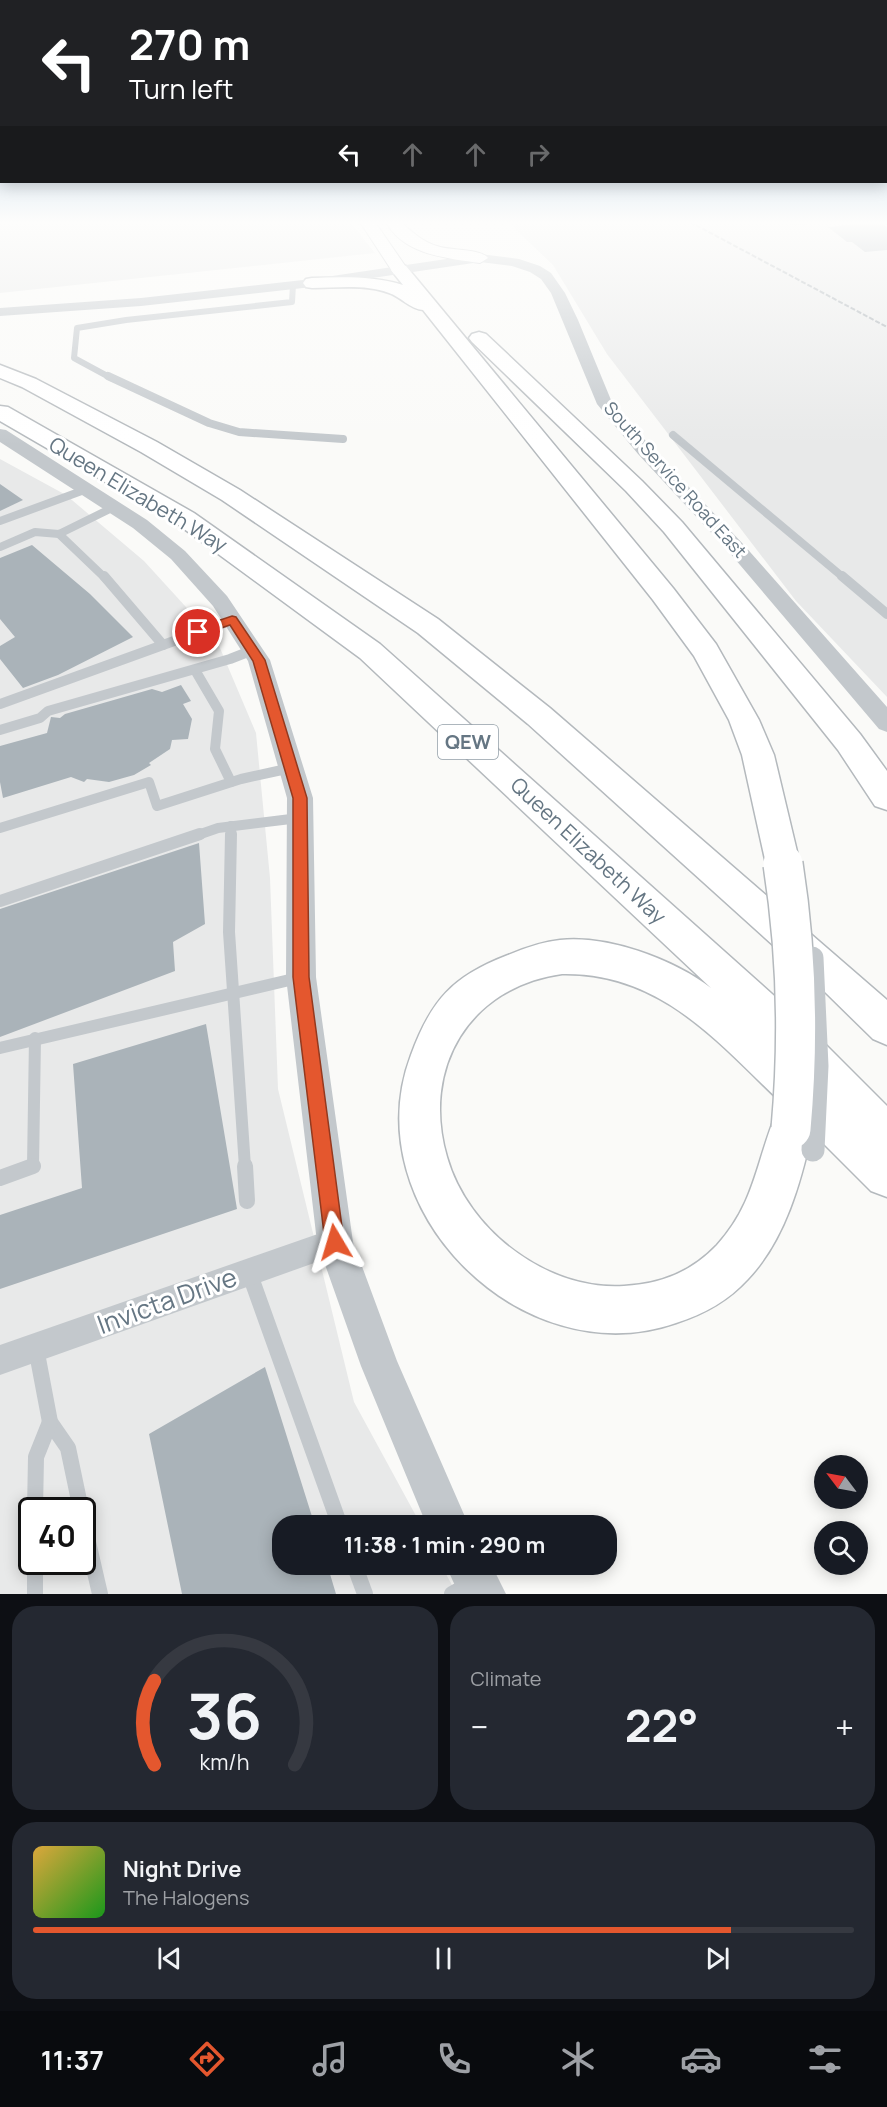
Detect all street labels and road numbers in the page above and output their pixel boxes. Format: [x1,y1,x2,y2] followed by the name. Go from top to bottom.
[599,396,752,563] street label: South Service Road East
[44,430,233,558] street label: Queen Elizabeth Way
[438,725,498,759] road number: QEW
[505,771,673,930] street label: Queen Elizabeth Way
[92,1258,241,1342] street label: Invicta Drive

